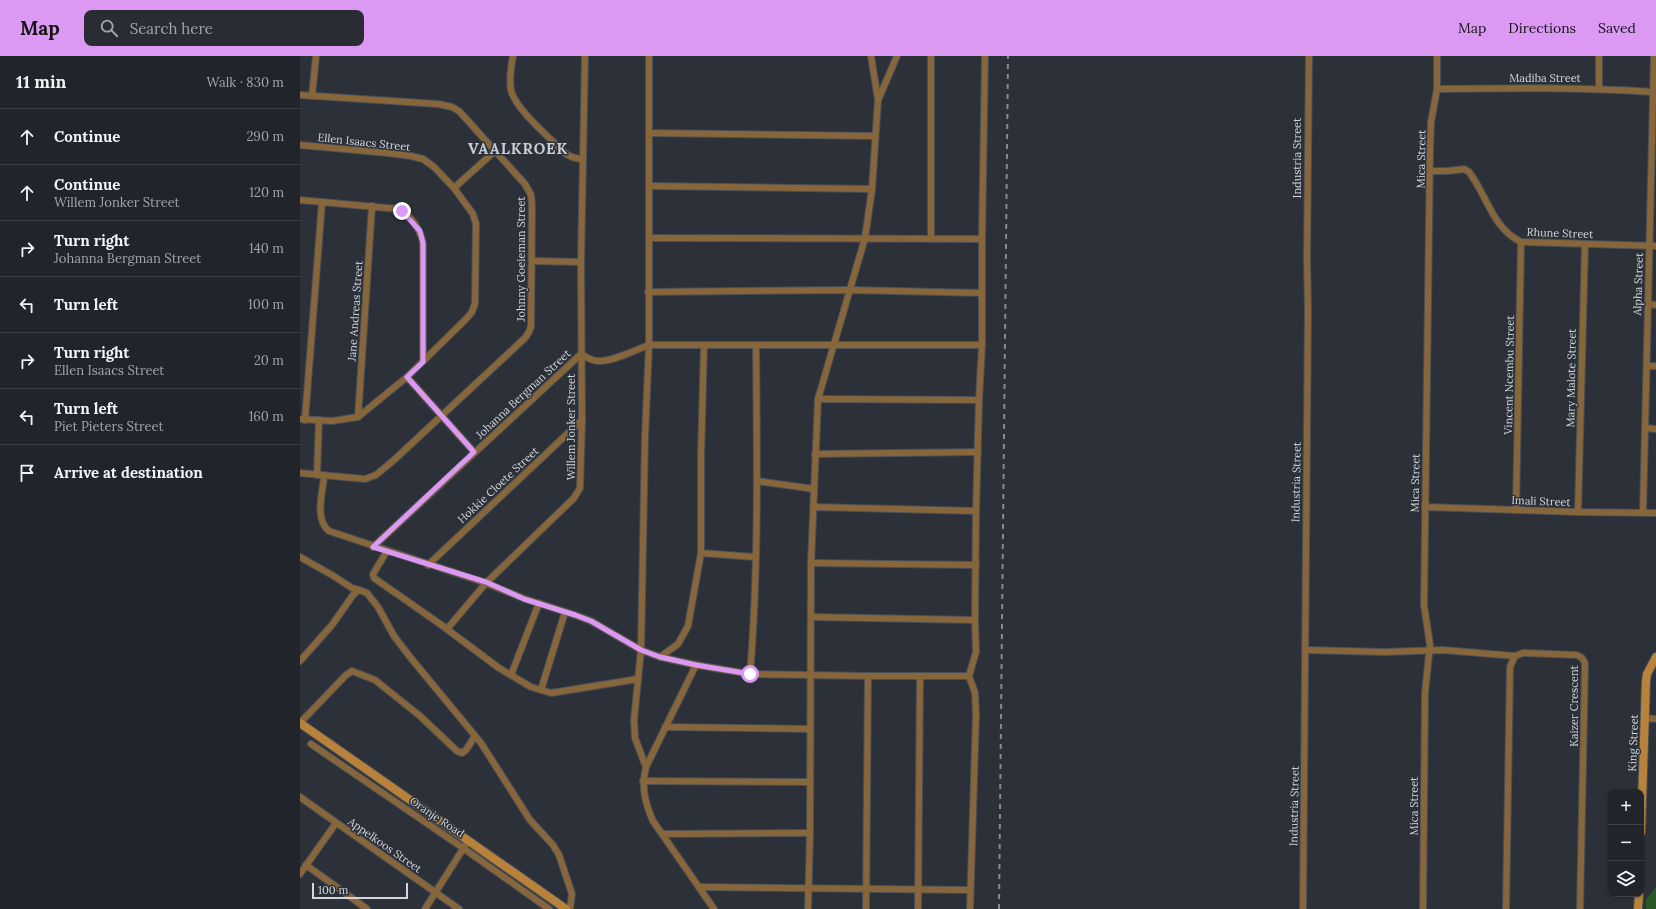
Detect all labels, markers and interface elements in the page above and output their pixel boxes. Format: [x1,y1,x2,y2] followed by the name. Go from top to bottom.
[84,10,364,46] search box
[20,16,60,40] text: Map
[98,17,120,39] icon: search
[130,19,213,38] text: Search here
[1458,19,1486,37] text: Map
[1508,19,1576,37] text: Directions
[1598,19,1636,37] text: Saved
[16,71,66,93] text: 11 min
[1509,71,1582,85] street label: Madiba Street
[207,74,284,91] text: Walk · 830 m
[1290,117,1304,198] street label: Industria Street
[16,126,38,148] icon: ahead
[54,127,120,146] text: Continue
[246,128,284,145] text: 290 m
[1413,129,1429,189] street label: Mica Street
[317,130,412,154] street label: Ellen Isaacs Street
[468,139,568,158] district label: VAALKROEK
[54,175,120,194] text: Continue
[16,182,38,204] icon: ahead
[249,184,284,201] text: 120 m
[54,194,180,211] text: Willem Jonker Street
[514,196,528,323] street label: Johnny Goeieman Street
[393,202,411,220] route end
[1526,225,1594,241] street label: Rhune Street
[54,231,130,250] text: Turn right
[16,238,38,260] icon: right
[249,240,284,257] text: 140 m
[54,250,201,267] text: Johanna Bergman Street
[1630,252,1646,317] street label: Alpha Street
[344,260,366,363] street label: Jane Andreas Street
[16,294,38,316] icon: left
[54,295,118,314] text: Turn left
[248,296,284,313] text: 100 m
[1501,315,1517,436] street label: Vincent Ncembu Street
[1563,328,1579,428] street label: Mary Malote Street
[54,343,130,362] text: Turn right
[472,346,574,442] street label: Johanna Bergman Street
[16,350,38,372] icon: right
[254,352,284,369] text: 20 m
[54,362,164,379] text: Ellen Isaacs Street
[564,373,578,480] street label: Willem Jonker Street
[54,399,118,418] text: Turn left
[16,406,38,428] icon: left
[249,408,284,425] text: 160 m
[54,418,163,435] text: Piet Pieters Street
[1288,441,1304,522] street label: Industria Street
[455,443,542,526] street label: Hokkie Cloete Street
[1407,453,1423,513] street label: Mica Street
[16,462,38,484] icon: arrive
[54,463,203,482] text: Arrive at destination
[1511,493,1572,509] street label: Imali Street
[741,665,759,683] route start
[1567,665,1581,747] street label: Kaizer Crescent
[1625,713,1641,772] street label: King Street
[1286,765,1302,846] street label: Industria Street
[1407,776,1421,835] street label: Mica Street
[1608,789,1644,897] map controls
[1608,789,1644,825] button: +
[407,794,467,841] street label: Oranje Road
[345,814,425,876] street label: Appelkoos Street
[1608,825,1644,861] button: −
[1608,861,1644,897] button: layers
[312,881,408,900] scale bar
[318,883,348,897] text: 100 m

